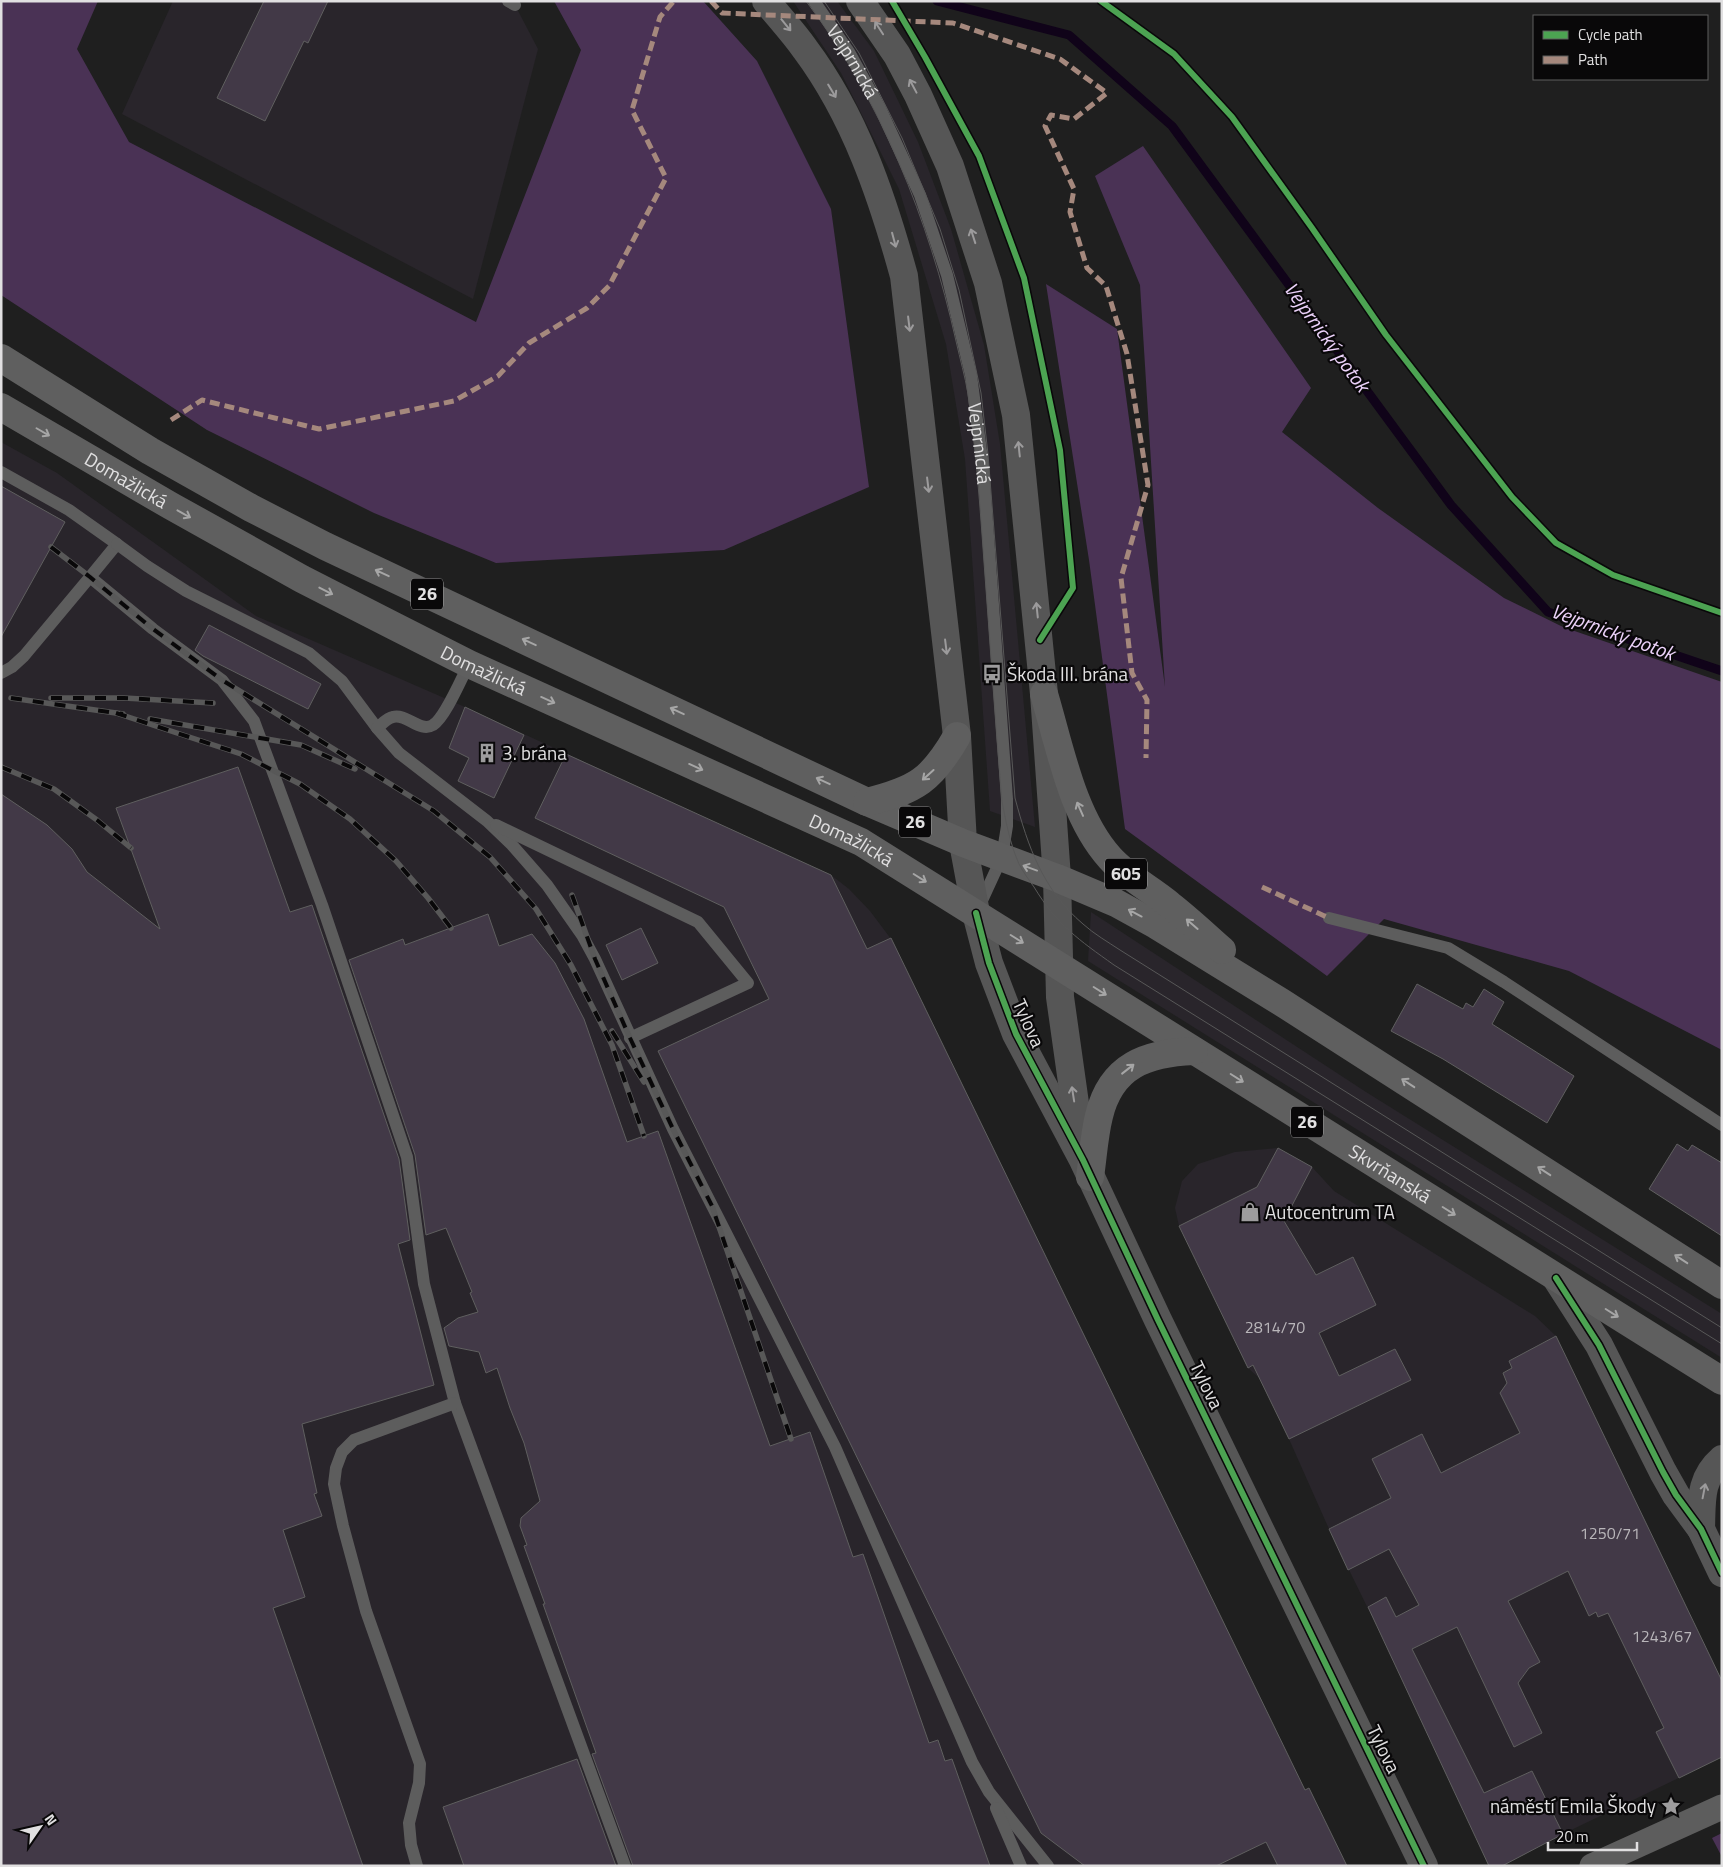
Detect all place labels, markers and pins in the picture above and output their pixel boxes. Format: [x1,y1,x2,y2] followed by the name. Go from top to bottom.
[1007,659,1129,688] place label: Škoda III. brána
[981,663,1003,685] bus stop icon: Škoda III. brána
[502,738,567,767] place label: 3. brána
[476,742,498,764] building icon: 3. brána
[1265,1197,1395,1226] place label: Autocentrum TA
[1239,1201,1261,1223] shop icon: Autocentrum TA
[1490,1791,1656,1820] place label: náměstí Emila Škody
[1660,1795,1682,1817] place icon: náměstí Emila Škody

